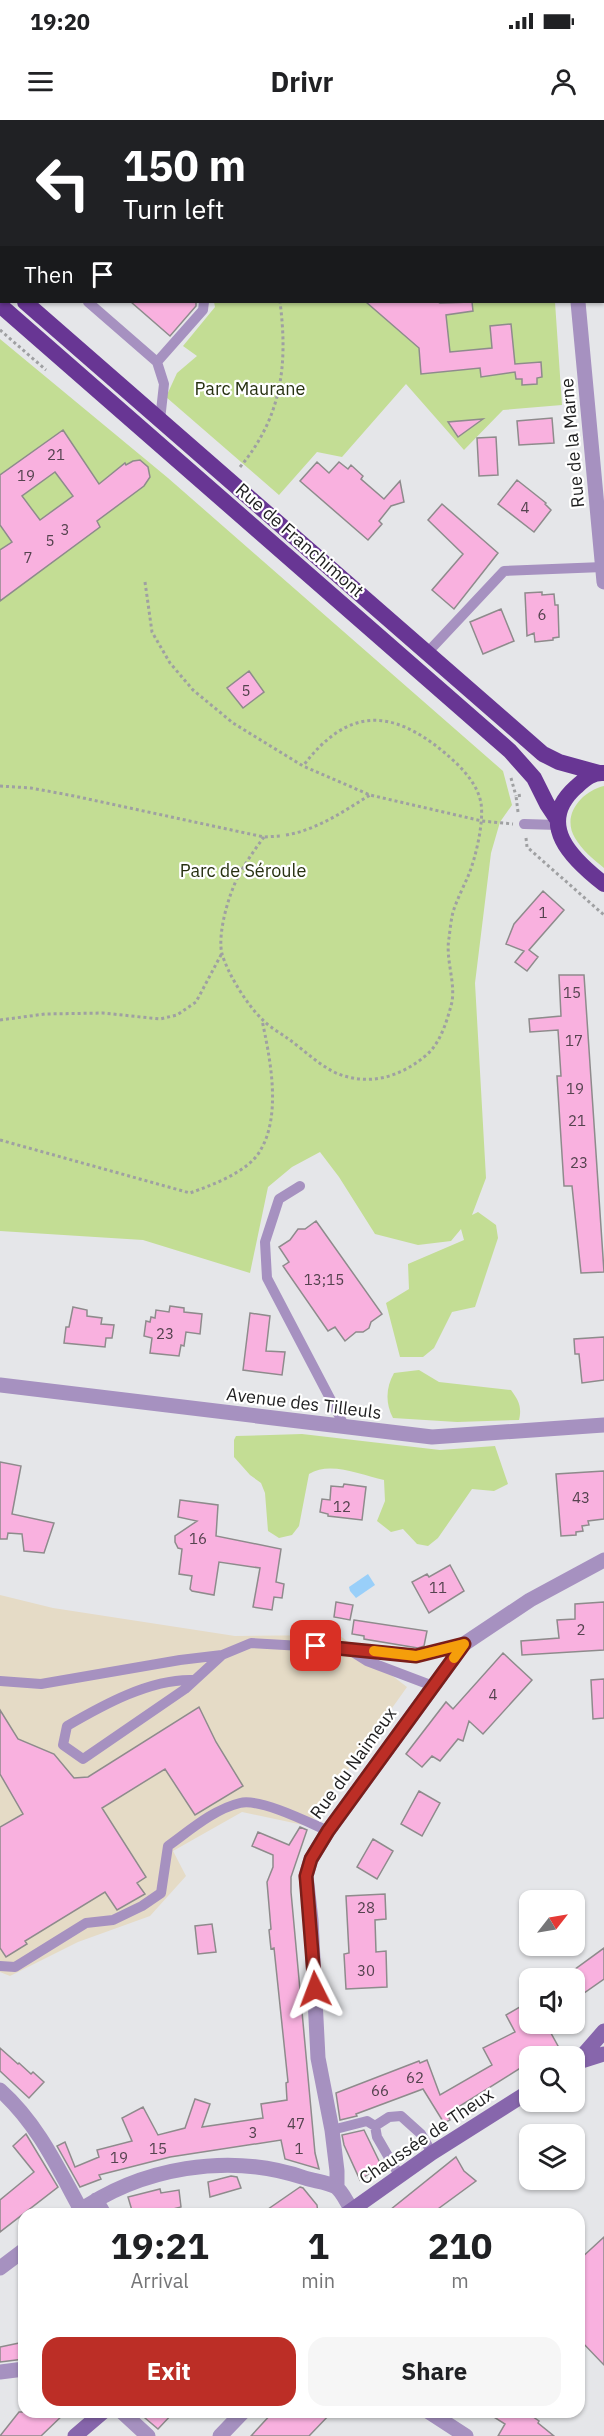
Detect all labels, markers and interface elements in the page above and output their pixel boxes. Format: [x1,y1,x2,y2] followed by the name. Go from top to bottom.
[30,7,90,36] text: 19:20
[271,64,333,99] text: Drivr
[24,65,57,98] icon: menu
[547,65,580,98] icon: person
[123,138,246,193] text: 150 m
[24,144,102,222] icon: left
[123,191,224,226] text: Turn left
[86,258,119,291] icon: arrive
[24,260,74,289] text: Then
[195,377,306,400] park label: Parc Maurane
[555,377,589,509] street label: Rue de la Marne
[47,445,65,464] house number: 21
[17,466,35,485] house number: 19
[231,478,369,602] street label: Rue de Franchimont
[520,498,530,517] house number: 4
[60,520,70,539] house number: 3
[45,531,55,550] house number: 5
[23,548,33,567] house number: 7
[537,605,547,624] house number: 6
[241,681,251,700] house number: 5
[180,859,306,882] park label: Parc de Séroule
[538,903,548,922] house number: 1
[563,983,581,1002] house number: 15
[565,1031,583,1050] house number: 17
[566,1079,584,1098] house number: 19
[568,1111,586,1130] house number: 21
[570,1153,588,1172] house number: 23
[304,1270,344,1289] house number: 13;15
[156,1324,174,1343] house number: 23
[225,1382,383,1424] street label: Avenue des Tilleuls
[572,1488,590,1507] house number: 43
[333,1497,351,1516] house number: 12
[189,1529,207,1548] house number: 16
[429,1578,447,1597] house number: 11
[290,1620,341,1671] pin
[576,1620,586,1639] house number: 2
[299,1629,332,1662] icon: arrive
[488,1685,498,1704] house number: 4
[305,1703,401,1823] street label: Rue du Naimeux
[519,1890,585,1956] north arrow
[519,1890,585,2190] map controls
[357,1898,375,1917] house number: 28
[283,1957,347,2021] position arrow
[357,1961,375,1980] house number: 30
[519,1968,585,2034] button: sound
[519,2046,585,2112] button: search
[406,2068,424,2087] house number: 62
[371,2081,389,2100] house number: 66
[354,2083,498,2189] street label: Chaussée de Theux
[287,2114,305,2133] house number: 47
[248,2123,258,2142] house number: 3
[519,2124,585,2190] button: layers
[149,2139,167,2158] house number: 15
[294,2139,304,2158] house number: 1
[110,2148,128,2167] house number: 19
[111,2222,209,2269] text: 19:21
[307,2222,329,2269] text: 1
[428,2222,492,2269] text: 210
[131,2267,189,2294] text: Arrival
[301,2267,335,2294] text: min
[451,2267,469,2294] text: m
[42,2337,296,2406] button: Exit
[308,2337,561,2406] button: Share

